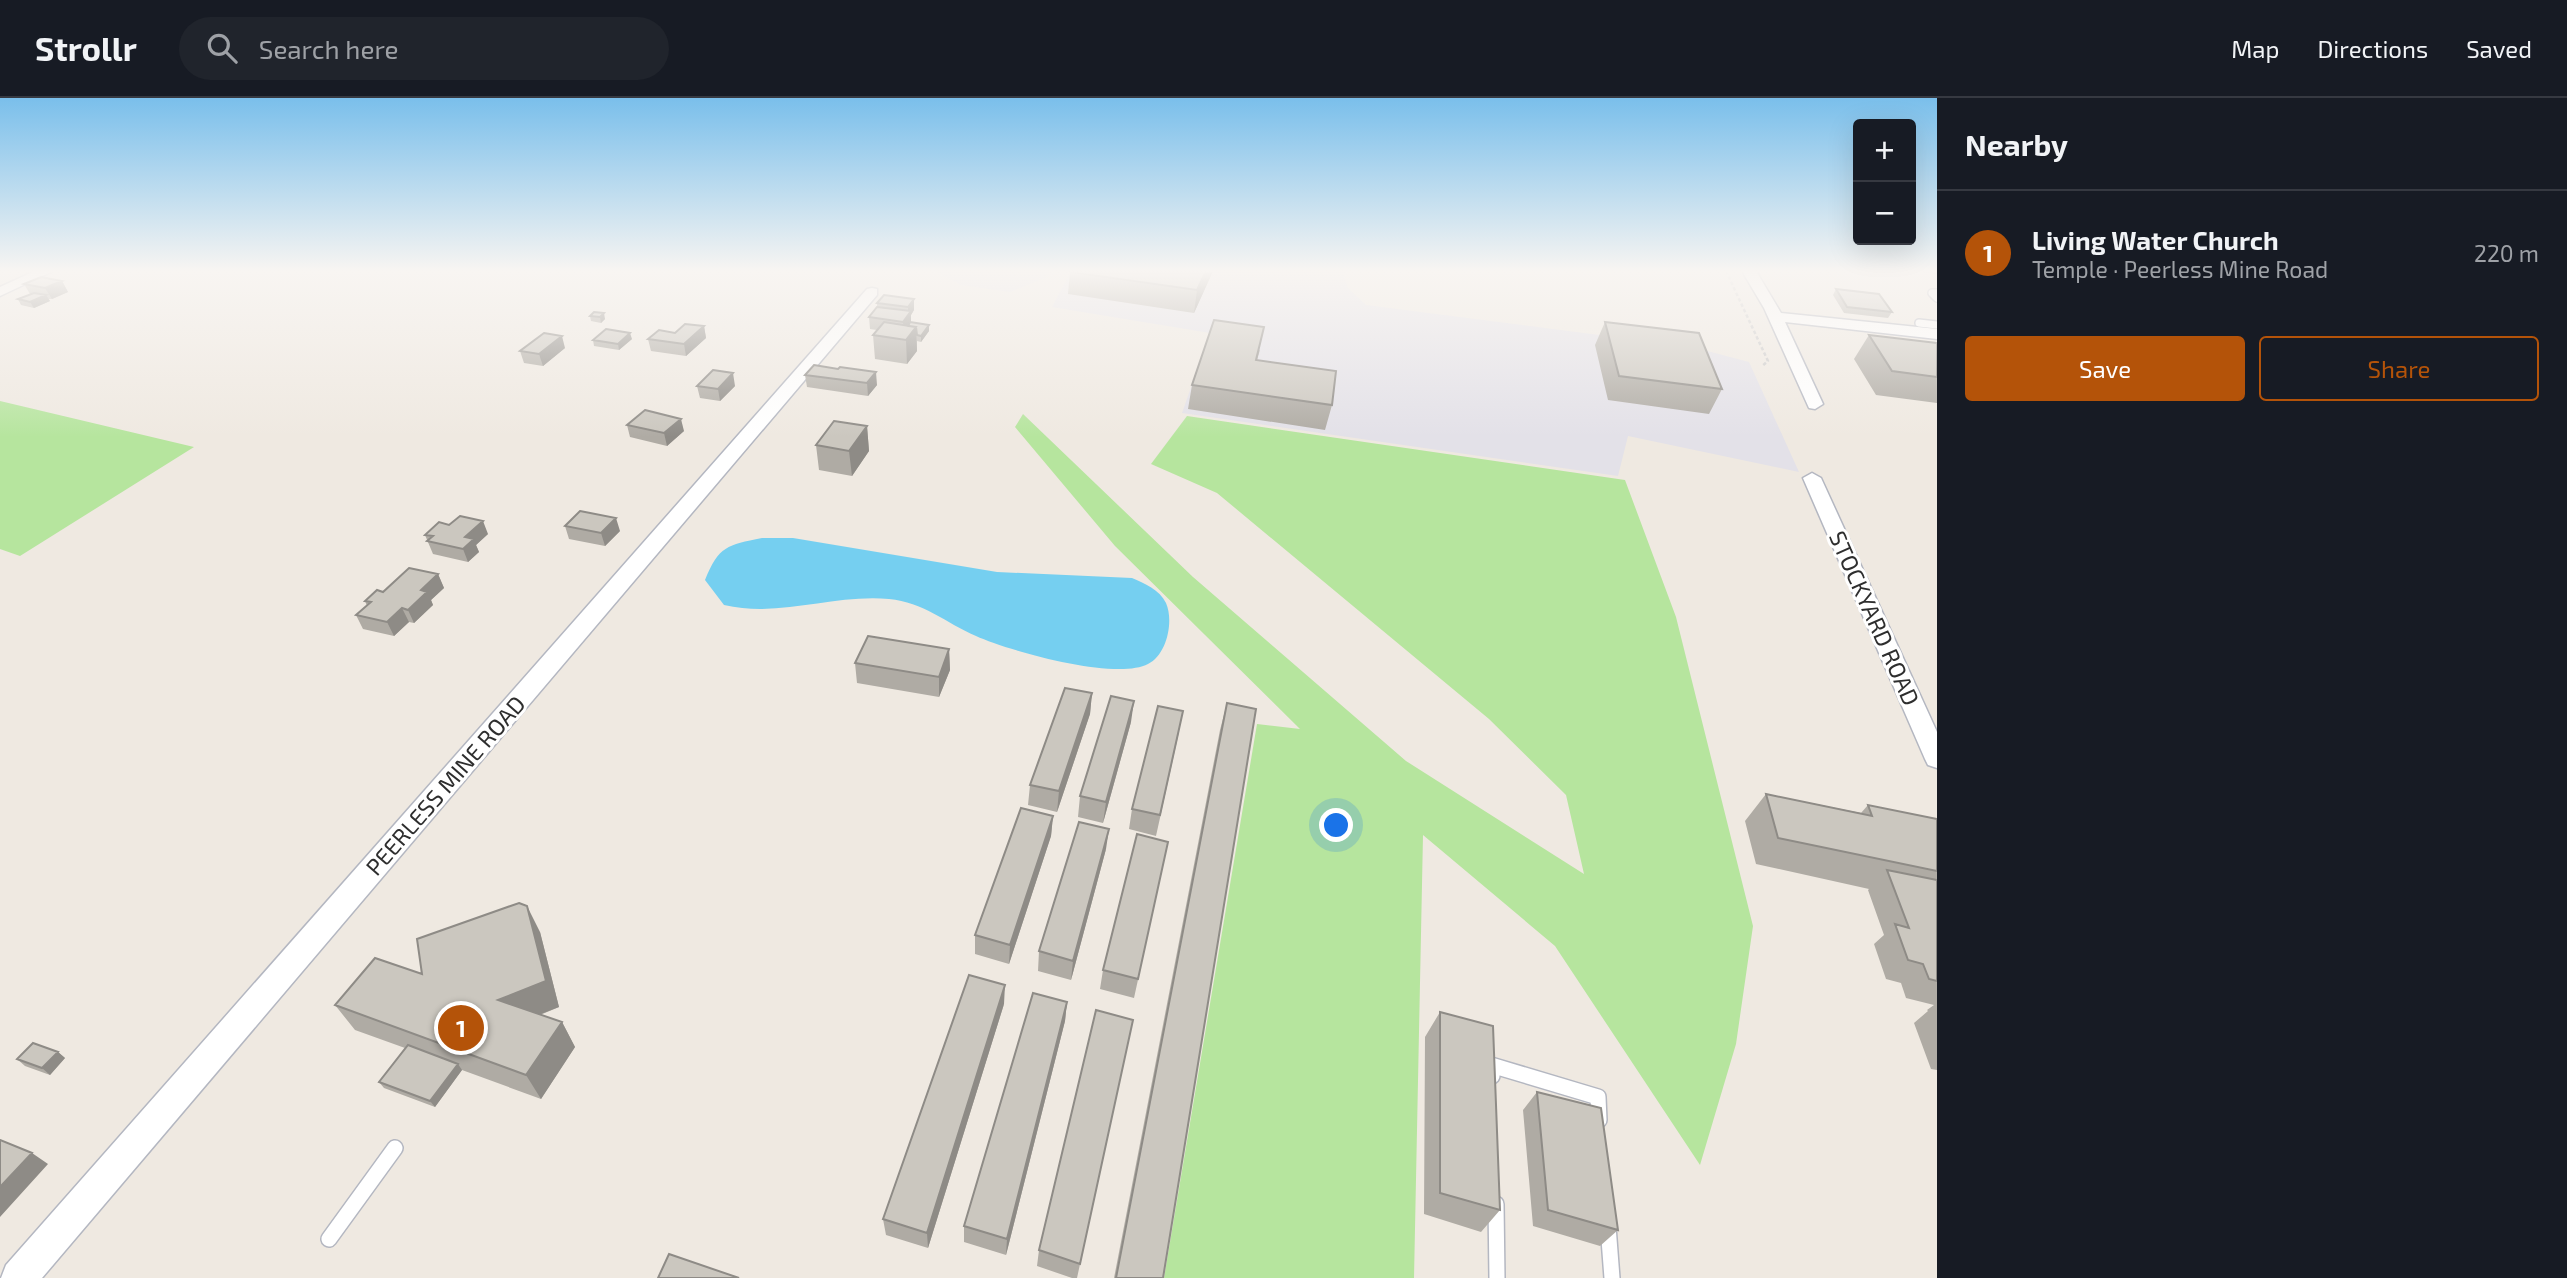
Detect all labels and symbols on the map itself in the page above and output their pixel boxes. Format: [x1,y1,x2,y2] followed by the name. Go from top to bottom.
[1824,527,1926,709] street label: STOCKYARD ROAD
[359,690,531,880] street label: PEERLESS MINE ROAD
[1319,808,1353,842] your location
[438,1002,484,1054] pin: 1

